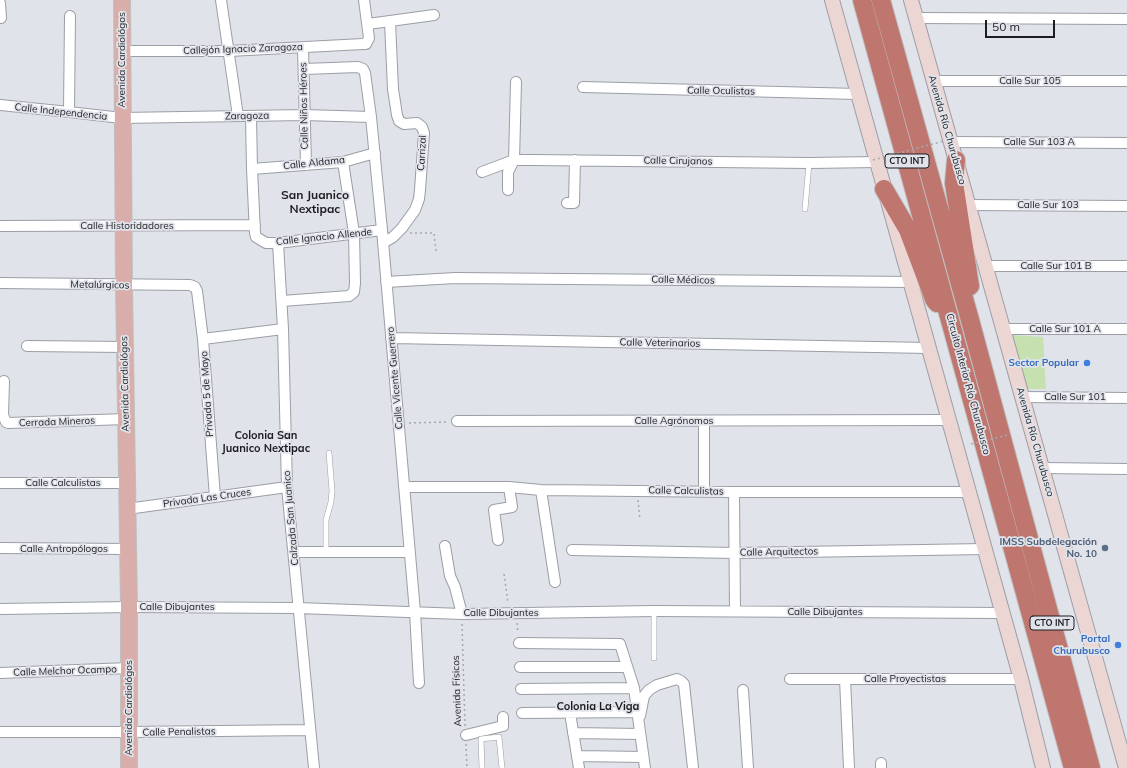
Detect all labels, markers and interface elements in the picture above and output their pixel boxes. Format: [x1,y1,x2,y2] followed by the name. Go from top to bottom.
[116,12,128,108] street label: Avenida Cardiológos
[987,12,1057,38] scale bar
[992,19,1020,34] text: 50 m
[183,41,303,57] street label: Callejón Ignacio Zaragoza
[297,62,311,150] street label: Calle Niños Héroes
[926,74,968,186] street label: Avenida Río Churubusco
[999,75,1061,87] street label: Calle Sur 105
[687,84,755,98] street label: Calle Oculistas
[14,101,108,123] street label: Calle Independencia
[225,110,269,122] street label: Zaragoza
[415,135,429,171] street label: Carrizal
[1003,136,1075,148] street label: Calle Sur 103 A
[283,154,345,172] street label: Calle Aldama
[643,154,713,168] street label: Calle Cirujanos
[885,154,929,168] road number: CTO INT
[281,188,349,216] district label: San Juanico Nextipac
[1017,199,1079,211] street label: Calle Sur 103
[80,220,174,232] street label: Calle Historidadores
[275,226,373,248] street label: Calle Ignacio Allende
[1020,260,1092,272] street label: Calle Sur 101 B
[651,273,715,287] street label: Calle Médicos
[70,278,130,292] street label: Metalúrgicos
[943,312,993,456] street label: Circuito Interior Río Churubusco
[1029,323,1101,335] street label: Calle Sur 101 A
[385,326,405,430] street label: Calle Vicente Guerrero
[118,336,132,432] street label: Avenida Cardiológos
[620,336,700,350] street label: Calle Veterinarios
[198,350,216,438] street label: Privada 5 de Mayo
[1008,357,1079,369] place label: Sector Popular
[1082,358,1092,368] marker: Sector Popular
[1014,386,1056,498] street label: Avenida Río Churubusco
[1044,391,1106,403] street label: Calle Sur 101
[19,415,95,429] street label: Cerrada Mineros
[634,415,714,427] street label: Calle Agrónomos
[222,429,310,455] district label: Colonia San Juanico Nextipac
[281,470,301,566] street label: Calzada San Juanico
[25,477,101,489] street label: Calle Calculistas
[648,484,724,498] street label: Calle Calculistas
[162,486,252,510] street label: Privada Las Cruces
[999,536,1097,560] place label: IMSS Subdelegación No. 10
[20,543,108,555] street label: Calle Antropólogos
[1100,543,1110,553] marker: IMSS Subdelegación No. 10
[740,545,818,559] street label: Calle Arquitectos
[139,601,215,613] street label: Calle Dibujantes
[787,606,863,618] street label: Calle Dibujantes
[463,607,539,619] street label: Calle Dibujantes
[1030,616,1074,630] road number: CTO INT
[1053,633,1110,656] place label: Portal Churubusco
[1113,640,1123,650] marker: Portal Churubusco
[450,655,464,727] street label: Avenida Físicos
[123,660,135,756] street label: Avenida Cardiológos
[13,663,117,679] street label: Calle Melchor Ocampo
[864,673,946,685] street label: Calle Proyectistas
[557,700,639,714] district label: Colonia La Viga
[142,725,216,739] street label: Calle Penalistas

